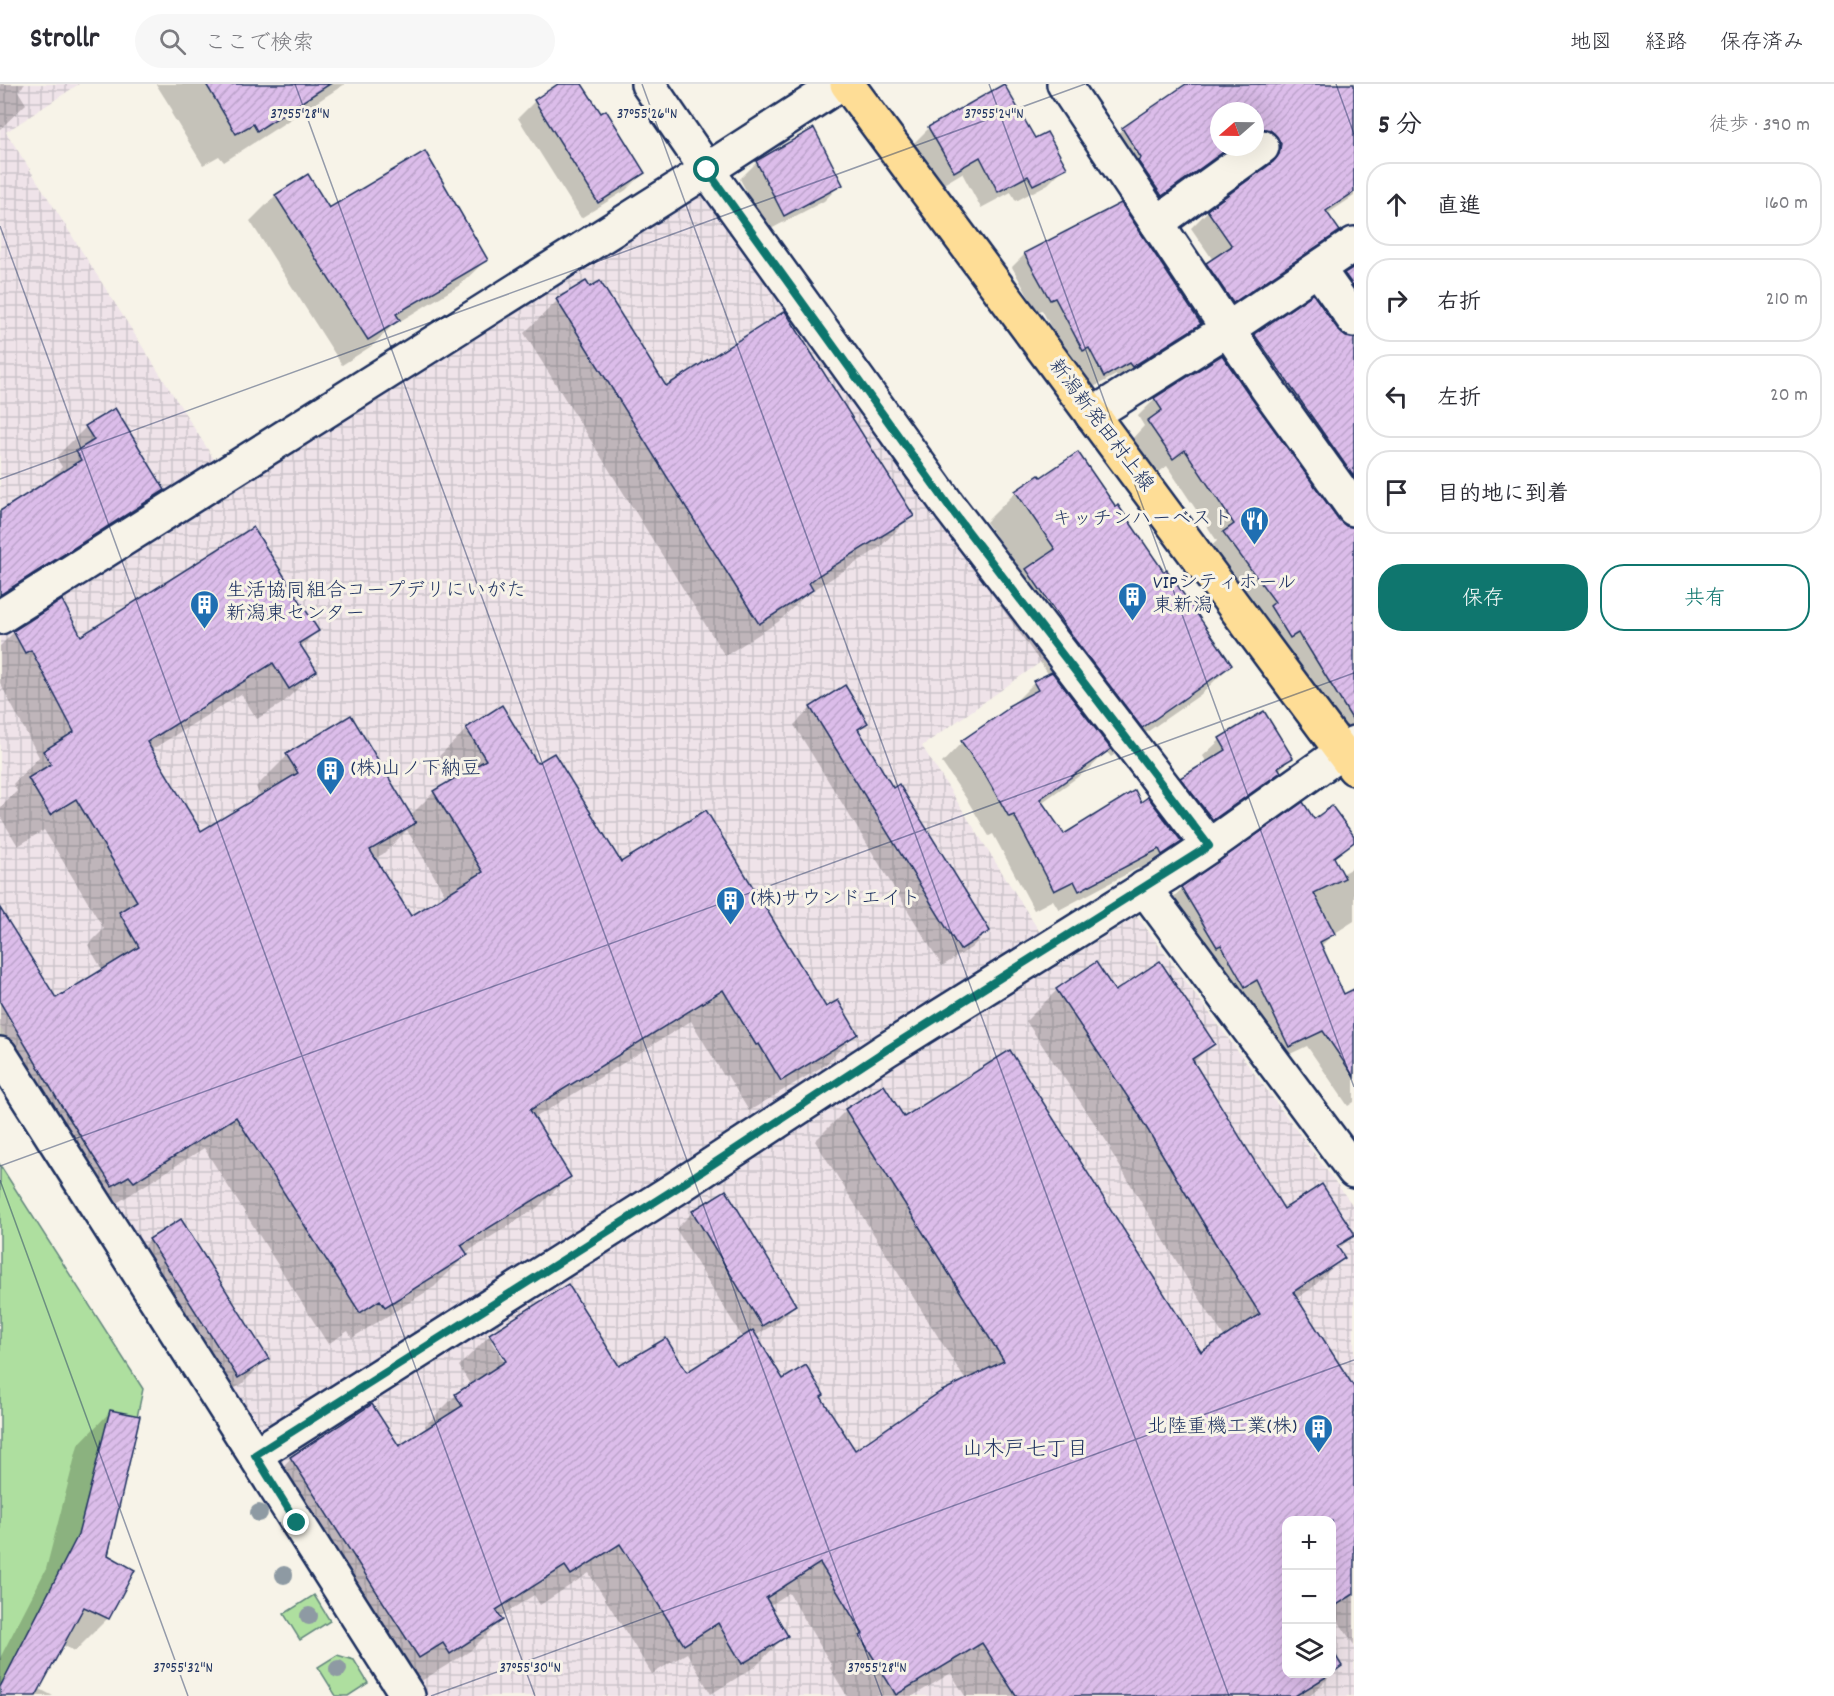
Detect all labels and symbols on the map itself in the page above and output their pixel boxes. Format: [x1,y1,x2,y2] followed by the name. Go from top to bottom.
[1210,102,1264,156] north arrow
[270,104,330,126] text: 37°55'28"N
[617,104,677,126] text: 37°55'26"N
[964,104,1024,126] text: 37°55'24"N
[693,156,719,182] route start
[1041,354,1159,498] street label: 新潟新発田村上線
[1238,504,1270,546] restaurant icon: キッチンハーベスト
[1052,506,1233,534] place label: キッチンハーベスト
[1153,570,1297,621] place label: VIPシティホール 東新潟
[226,578,526,629] place label: 生活協同組合コープデリにいがた 新潟東センター
[1116,580,1148,622] building icon: VIPシティホール 東新潟
[189,588,221,630] building icon: 生活協同組合コープデリにいがた 新潟東センター
[314,754,346,796] building icon: (株)山ノ下納豆
[351,756,481,784] place label: (株)山ノ下納豆
[714,884,746,926] building icon: (株)サウンドエイト
[751,886,921,914] place label: (株)サウンドエイト
[1302,1412,1334,1454] building icon: 北陸重機工業(株)
[1147,1414,1297,1442] place label: 北陸重機工業(株)
[962,1436,1088,1466] district label: 山木戸七丁目
[283,1509,309,1535] route end
[153,1658,213,1680] text: 37°55'32"N
[499,1658,561,1680] text: 37°55'30"N
[847,1658,907,1680] text: 37°55'28"N

